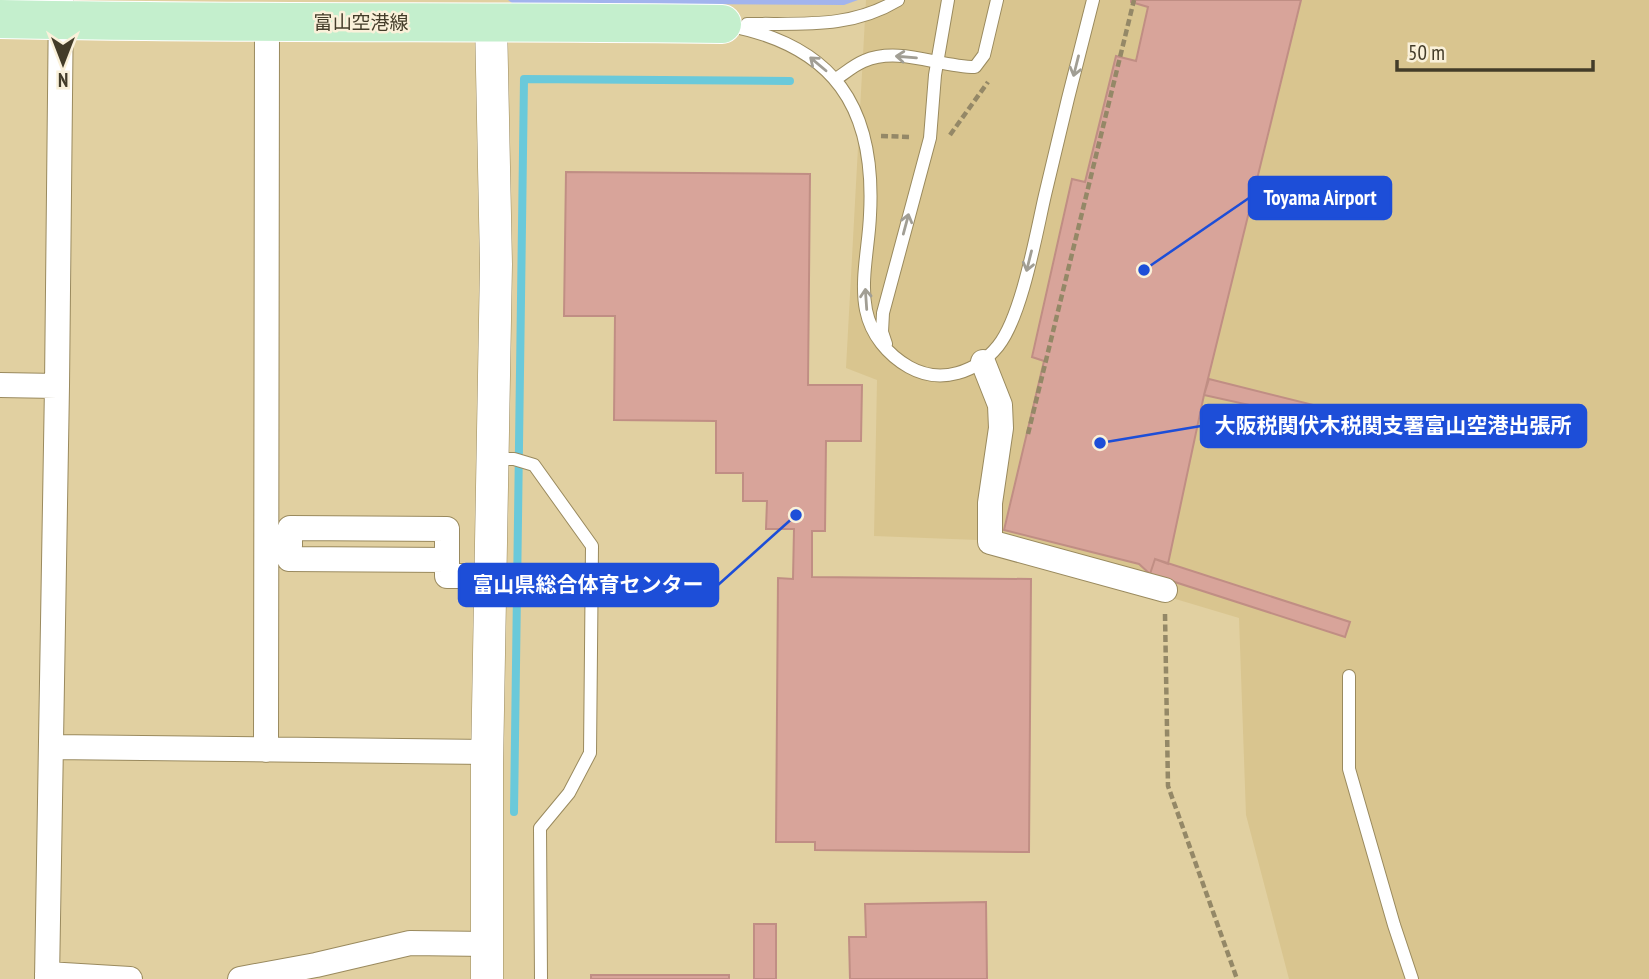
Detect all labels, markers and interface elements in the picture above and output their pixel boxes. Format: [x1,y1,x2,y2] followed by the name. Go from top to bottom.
[313,10,409,34] street label: 富山空港線
[28,28,98,98] north arrow
[1397,28,1593,72] scale bar
[1408,39,1445,66] text: 50 m
[895,50,917,63] one-way arrow
[1069,54,1082,77] one-way arrow
[809,56,827,72] one-way arrow
[58,68,68,92] text: N
[1249,177,1391,219] callout: Toyama Airport
[1263,184,1377,211] text: Toyama Airport
[900,213,913,236] one-way arrow
[1022,249,1036,272] one-way arrow
[859,288,872,311] one-way arrow
[1201,405,1586,447] callout: 大阪税関伏木税関支署富山空港出張所
[1215,412,1572,439] text: 大阪税関伏木税関支署富山空港出張所
[459,564,718,606] callout: 富山県総合体育センター
[473,571,704,598] text: 富山県総合体育センター

